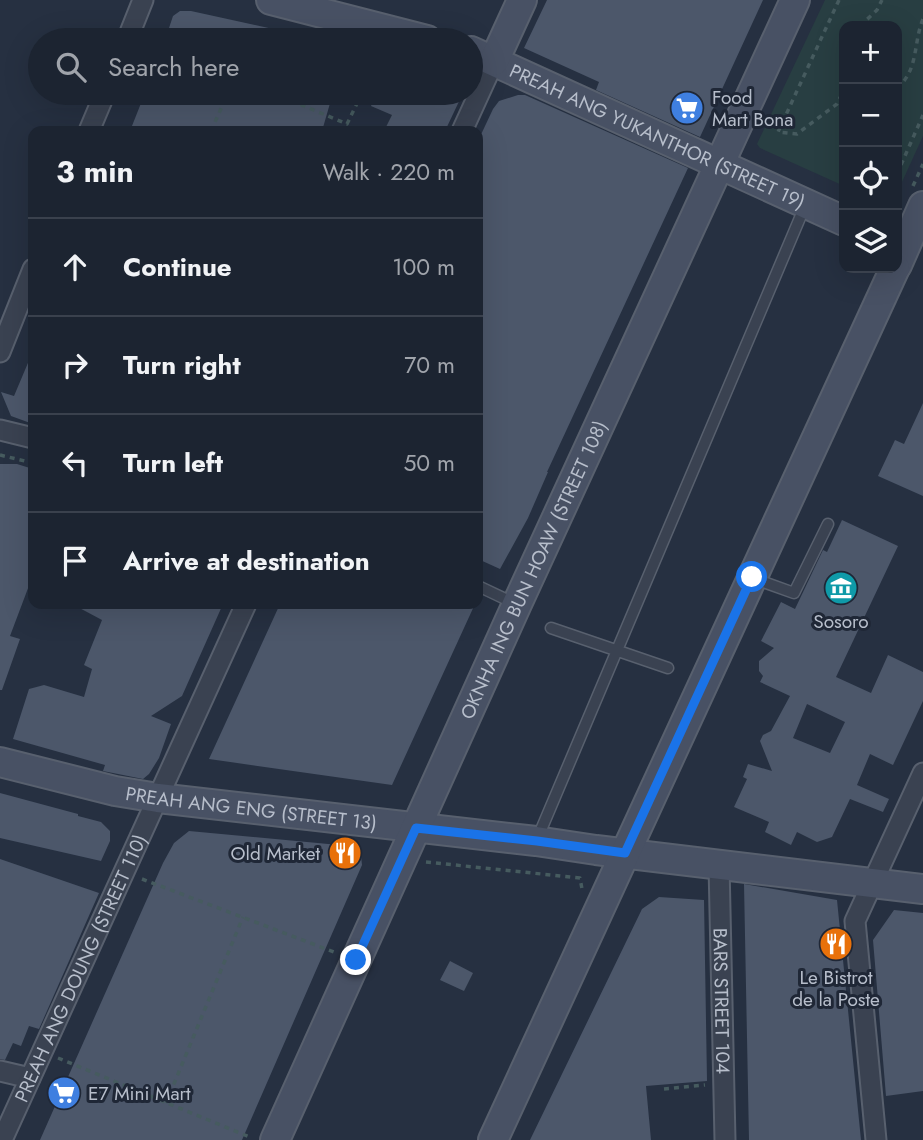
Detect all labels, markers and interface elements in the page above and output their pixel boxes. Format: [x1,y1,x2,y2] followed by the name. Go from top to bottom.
[839,21,902,273] map controls
[839,21,902,84] button: +
[28,28,483,105] search box
[52,48,90,86] icon: search
[108,48,240,86] text: Search here
[505,57,810,215] street label: PREAH ANG YUKANTHOR (STREET 19)
[712,84,793,133] place label: Food Mart Bona
[839,84,902,147] button: −
[668,89,706,127] supermarket icon: Food Mart Bona
[839,147,902,210] button: locate
[56,150,134,193] text: 3 min
[323,155,455,189] text: Walk · 220 m
[839,210,902,273] button: layers
[56,248,94,286] icon: ahead
[123,248,232,286] text: Continue
[392,250,455,284] text: 100 m
[56,346,94,384] icon: right
[123,346,241,384] text: Turn right
[404,348,455,382] text: 70 m
[453,416,613,723] street label: OKNHA ING BUN HOAW (STREET 108)
[56,444,94,482] icon: left
[123,444,223,482] text: Turn left
[403,446,455,480] text: 50 m
[56,542,94,580] icon: arrive
[123,542,370,580] text: Arrive at destination
[736,561,767,592] route start
[822,569,860,607] museum icon: Sosoro
[813,608,869,635] place label: Sosoro
[124,779,378,836] street label: PREAH ANG ENG (STREET 13)
[8,830,153,1106] street label: PREAH ANG DOUNG (STREET 110)
[326,834,364,872] restaurant icon: Old Market
[231,840,320,867] place label: Old Market
[817,925,855,963] restaurant icon: Le Bistrot de la Poste
[707,928,737,1074] street label: BARS STREET 104
[340,944,371,975] route end
[792,964,880,1013] place label: Le Bistrot de la Poste
[45,1074,83,1112] supermarket icon: E7 Mini Mart
[88,1080,191,1107] place label: E7 Mini Mart

